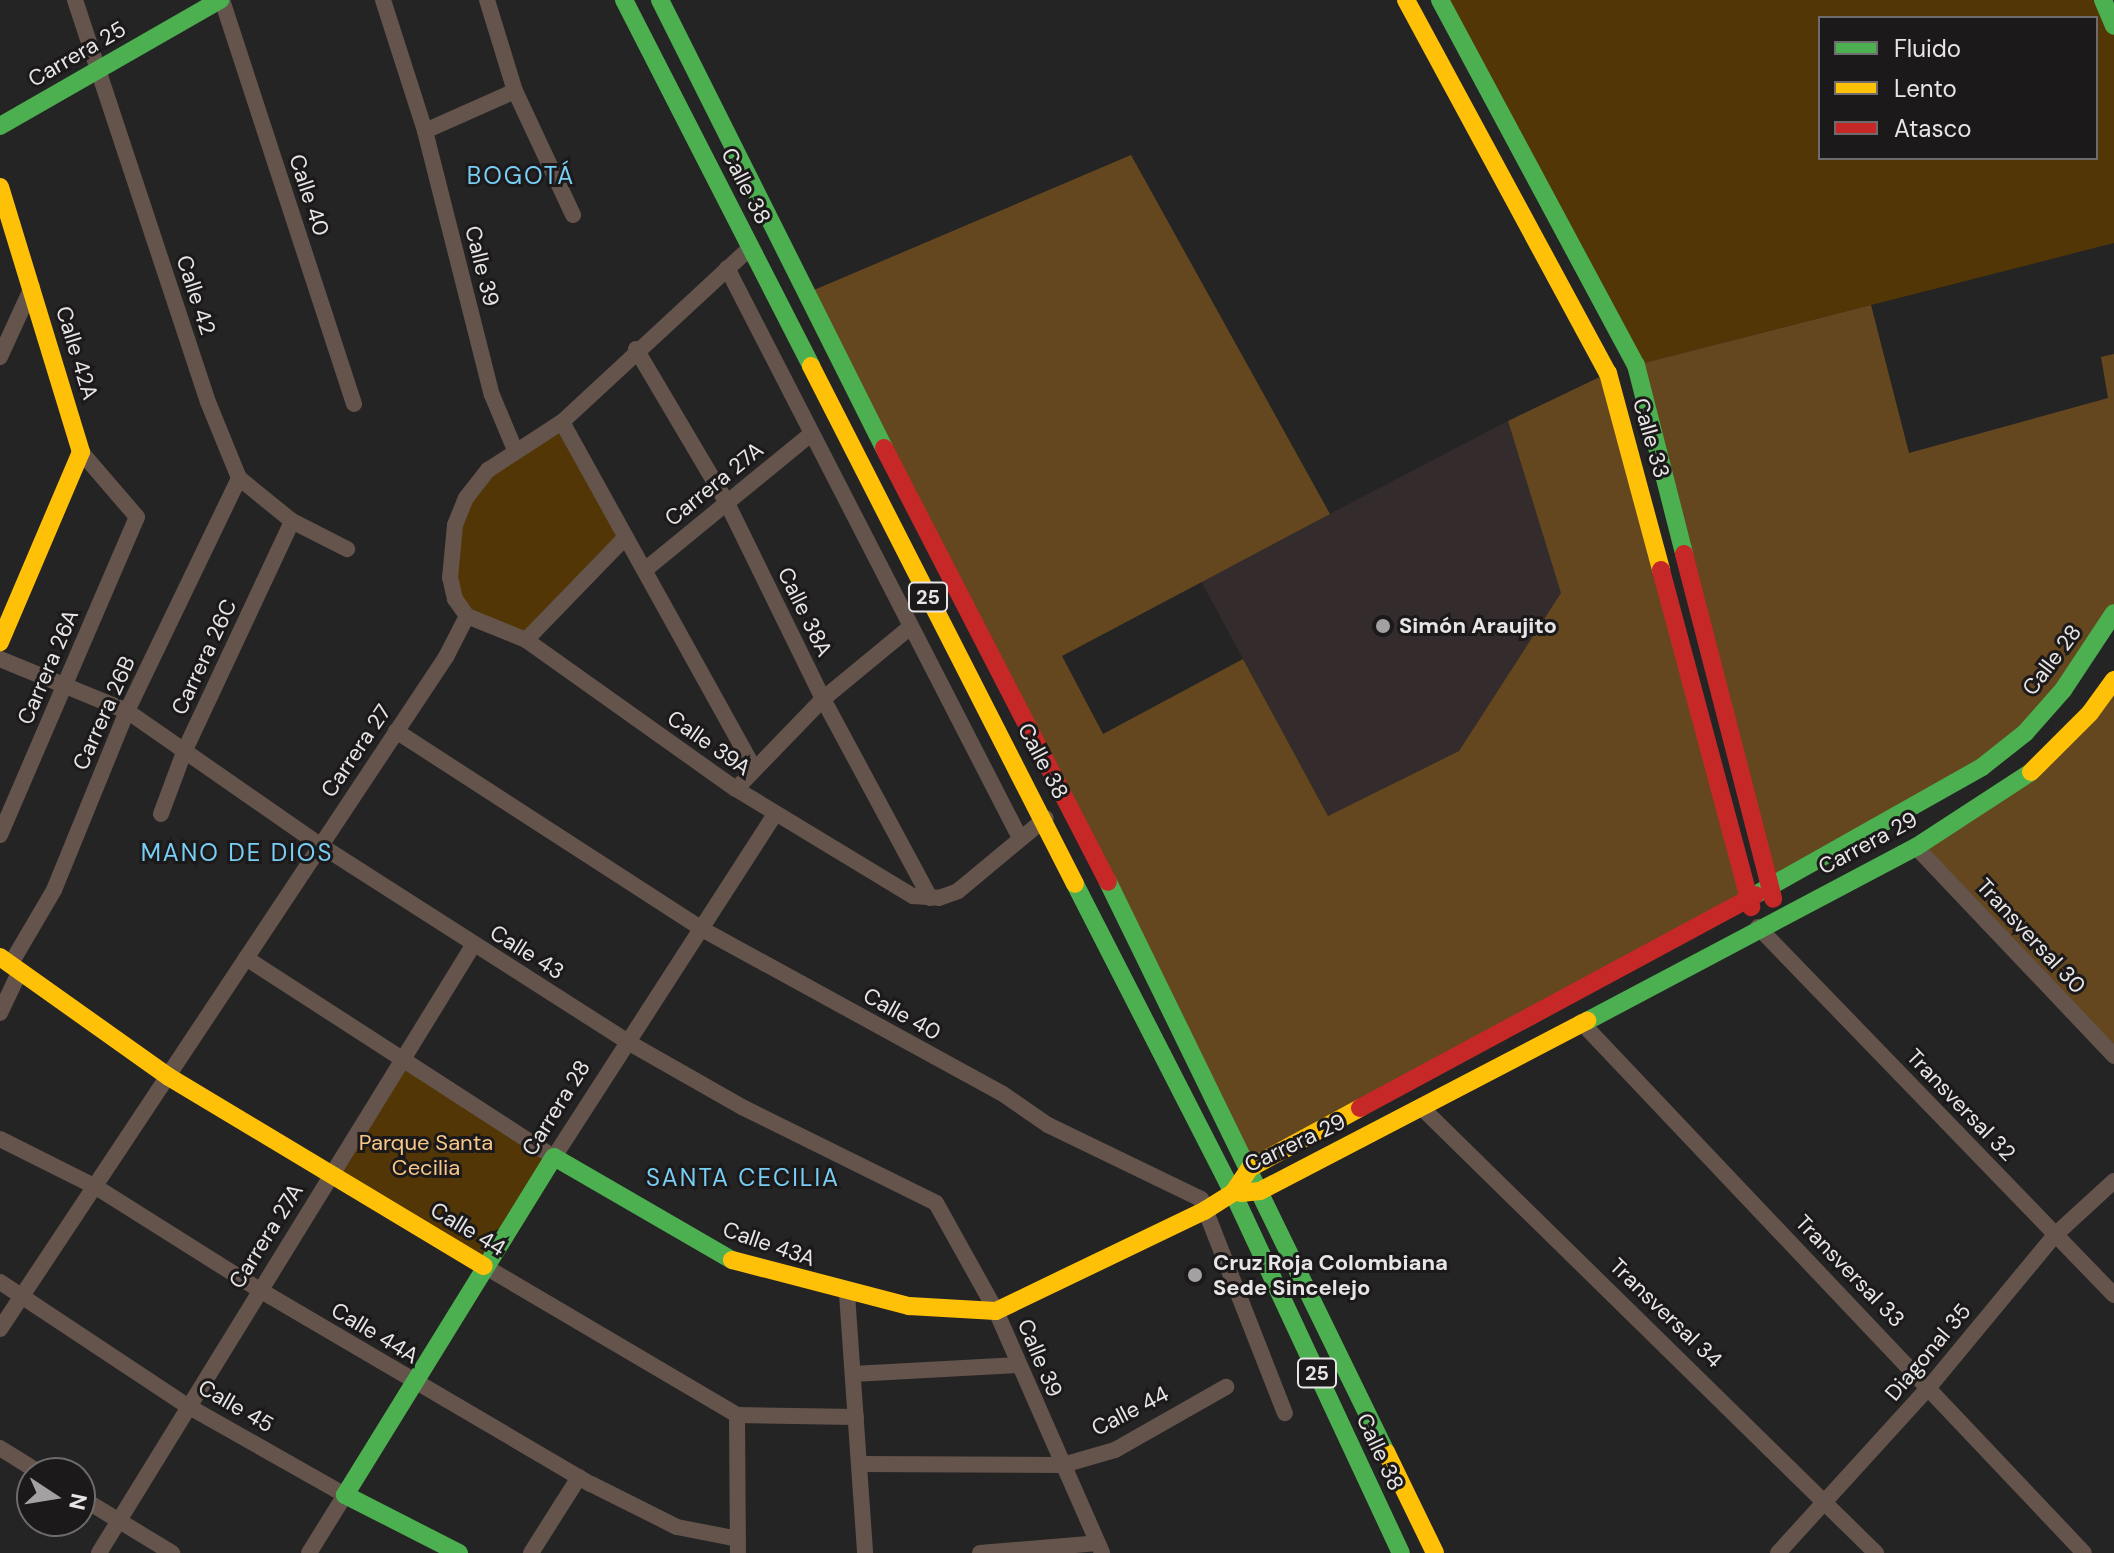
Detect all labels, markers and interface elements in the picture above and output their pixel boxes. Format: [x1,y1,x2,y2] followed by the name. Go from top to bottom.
[24,16,130,92] street label: Carrera 25
[1818,16,2098,160] legend
[1894,33,1961,64] text: Fluido
[1894,73,1957,104] text: Lento
[1894,113,1971,144] text: Atasco
[716,143,776,229] street label: Calle 38
[283,151,335,239] street label: Calle 40
[467,162,575,190] district label: BOGOTÁ
[459,223,505,309] street label: Calle 39
[171,252,221,338] street label: Calle 42
[50,303,104,403] street label: Calle 42A
[1627,395,1675,481] street label: Calle 33
[660,436,768,532] street label: Carrera 27A
[772,563,838,661] street label: Calle 38A
[908,581,948,613] road number: 25
[166,595,242,719] street label: Carrera 26C
[12,606,84,728] street label: Carrera 26A
[1399,613,1557,639] place label: Simón Araujito
[1374,617,1392,635] marker: Simón Araujito
[2017,619,2087,701] street label: Calle 28
[67,652,141,774] street label: Carrera 26B
[315,700,397,802] street label: Carrera 27
[662,705,756,781] street label: Calle 39A
[1012,718,1074,804] street label: Calle 38
[1814,806,1922,880] street label: Carrera 29
[141,839,333,867] district label: MANO DE DIOS
[1971,873,2091,999] street label: Transversal 30
[485,919,569,985] street label: Calle 43
[859,982,945,1046] street label: Calle 40
[1901,1044,2021,1166] street label: Transversal 32
[516,1055,596,1161] street label: Carrera 28
[1240,1108,1350,1178] street label: Carrera 29
[359,1129,493,1180] park label: Parque Santa Cecilia
[646,1164,840,1192] district label: SANTA CECILIA
[223,1179,309,1293] street label: Carrera 27A
[426,1196,510,1262] street label: Calle 44
[1790,1209,1910,1333] street label: Transversal 33
[719,1216,819,1272] street label: Calle 43A
[1213,1249,1448,1300] place label: Cruz Roja Colombiana Sede Sincelejo
[1604,1253,1728,1373] street label: Transversal 34
[1184,1264,1206,1286] marker: Cruz Roja Colombiana Sede Sincelejo
[327,1297,423,1369] street label: Calle 44A
[1880,1298,1976,1406] street label: Diagonal 35
[1012,1315,1068,1401] street label: Calle 39
[1297,1357,1337,1389] road number: 25
[194,1374,278,1438] street label: Calle 45
[1087,1380,1173,1442] street label: Calle 44
[1351,1409,1409,1495] street label: Calle 38
[16,1457,96,1537] north arrow
[62,1491,94,1513] text: N

